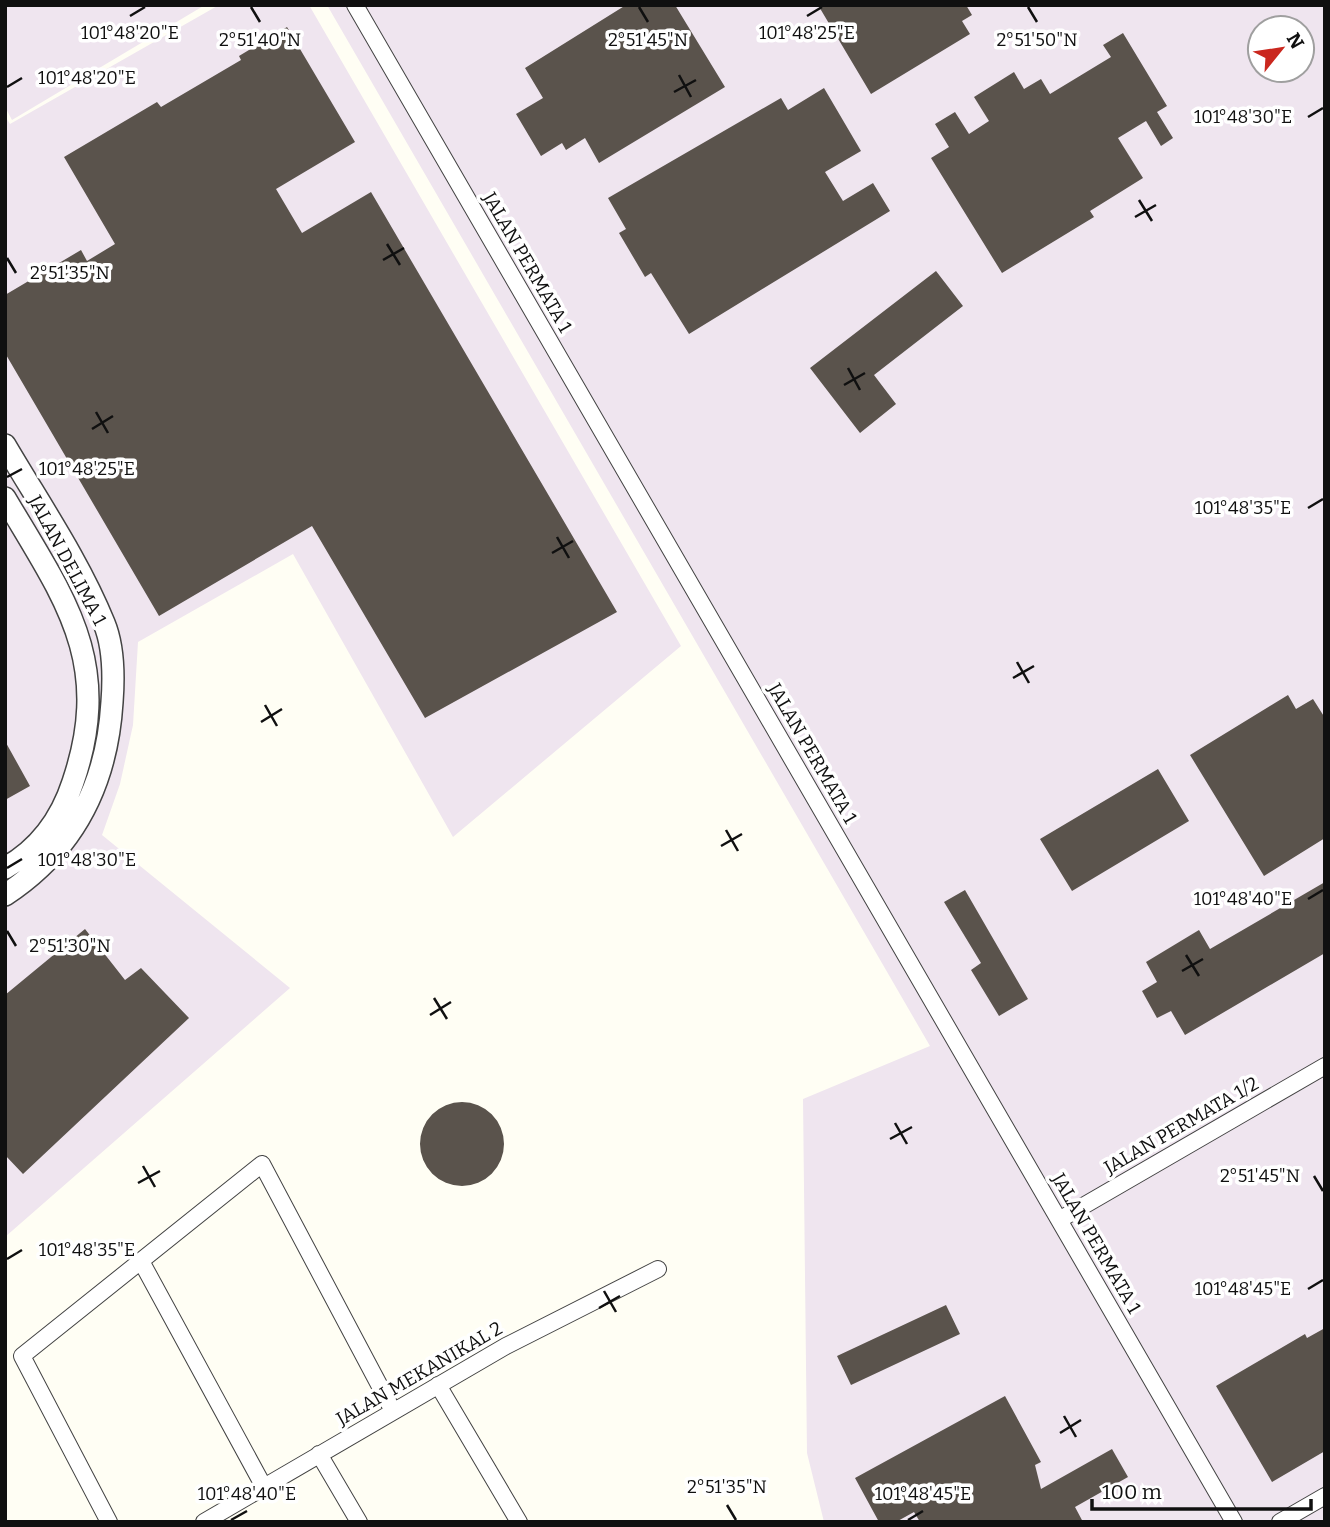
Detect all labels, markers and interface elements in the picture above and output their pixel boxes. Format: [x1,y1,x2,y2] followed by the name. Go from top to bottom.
[1246,14,1316,84] north arrow
[81,22,179,44] text: 101°48'20"E
[759,22,855,44] text: 101°48'25"E
[219,29,301,51] text: 2°51'40"N
[608,29,688,51] text: 2°51'45"N
[996,29,1078,51] text: 2°51'50"N
[1282,29,1309,53] text: N
[38,67,136,89] text: 101°48'20"E
[1194,106,1292,128] text: 101°48'30"E
[478,187,577,337] street label: JALAN PERMATA 1
[30,262,110,284] text: 2°51'35"N
[39,458,135,480] text: 101°48'25"E
[23,490,112,629] street label: JALAN DELIMA 1
[1195,497,1291,519] text: 101°48'35"E
[763,678,862,828] street label: JALAN PERMATA 1
[38,849,136,871] text: 101°48'30"E
[1194,888,1292,910] text: 101°48'40"E
[29,935,111,957] text: 2°51'30"N
[1099,1072,1263,1180] street label: JALAN PERMATA 1/2
[1220,1165,1300,1187] text: 2°51'45"N
[1047,1168,1146,1318] street label: JALAN PERMATA 1
[39,1239,135,1261] text: 101°48'35"E
[1195,1278,1291,1300] text: 101°48'45"E
[331,1317,506,1431] street label: JALAN MEKANIKAL 2
[1092,1468,1311,1512] scale bar
[687,1476,767,1498] text: 2°51'35"N
[1102,1479,1162,1505] text: 100 m
[198,1483,296,1505] text: 101°48'40"E
[875,1483,971,1505] text: 101°48'45"E

